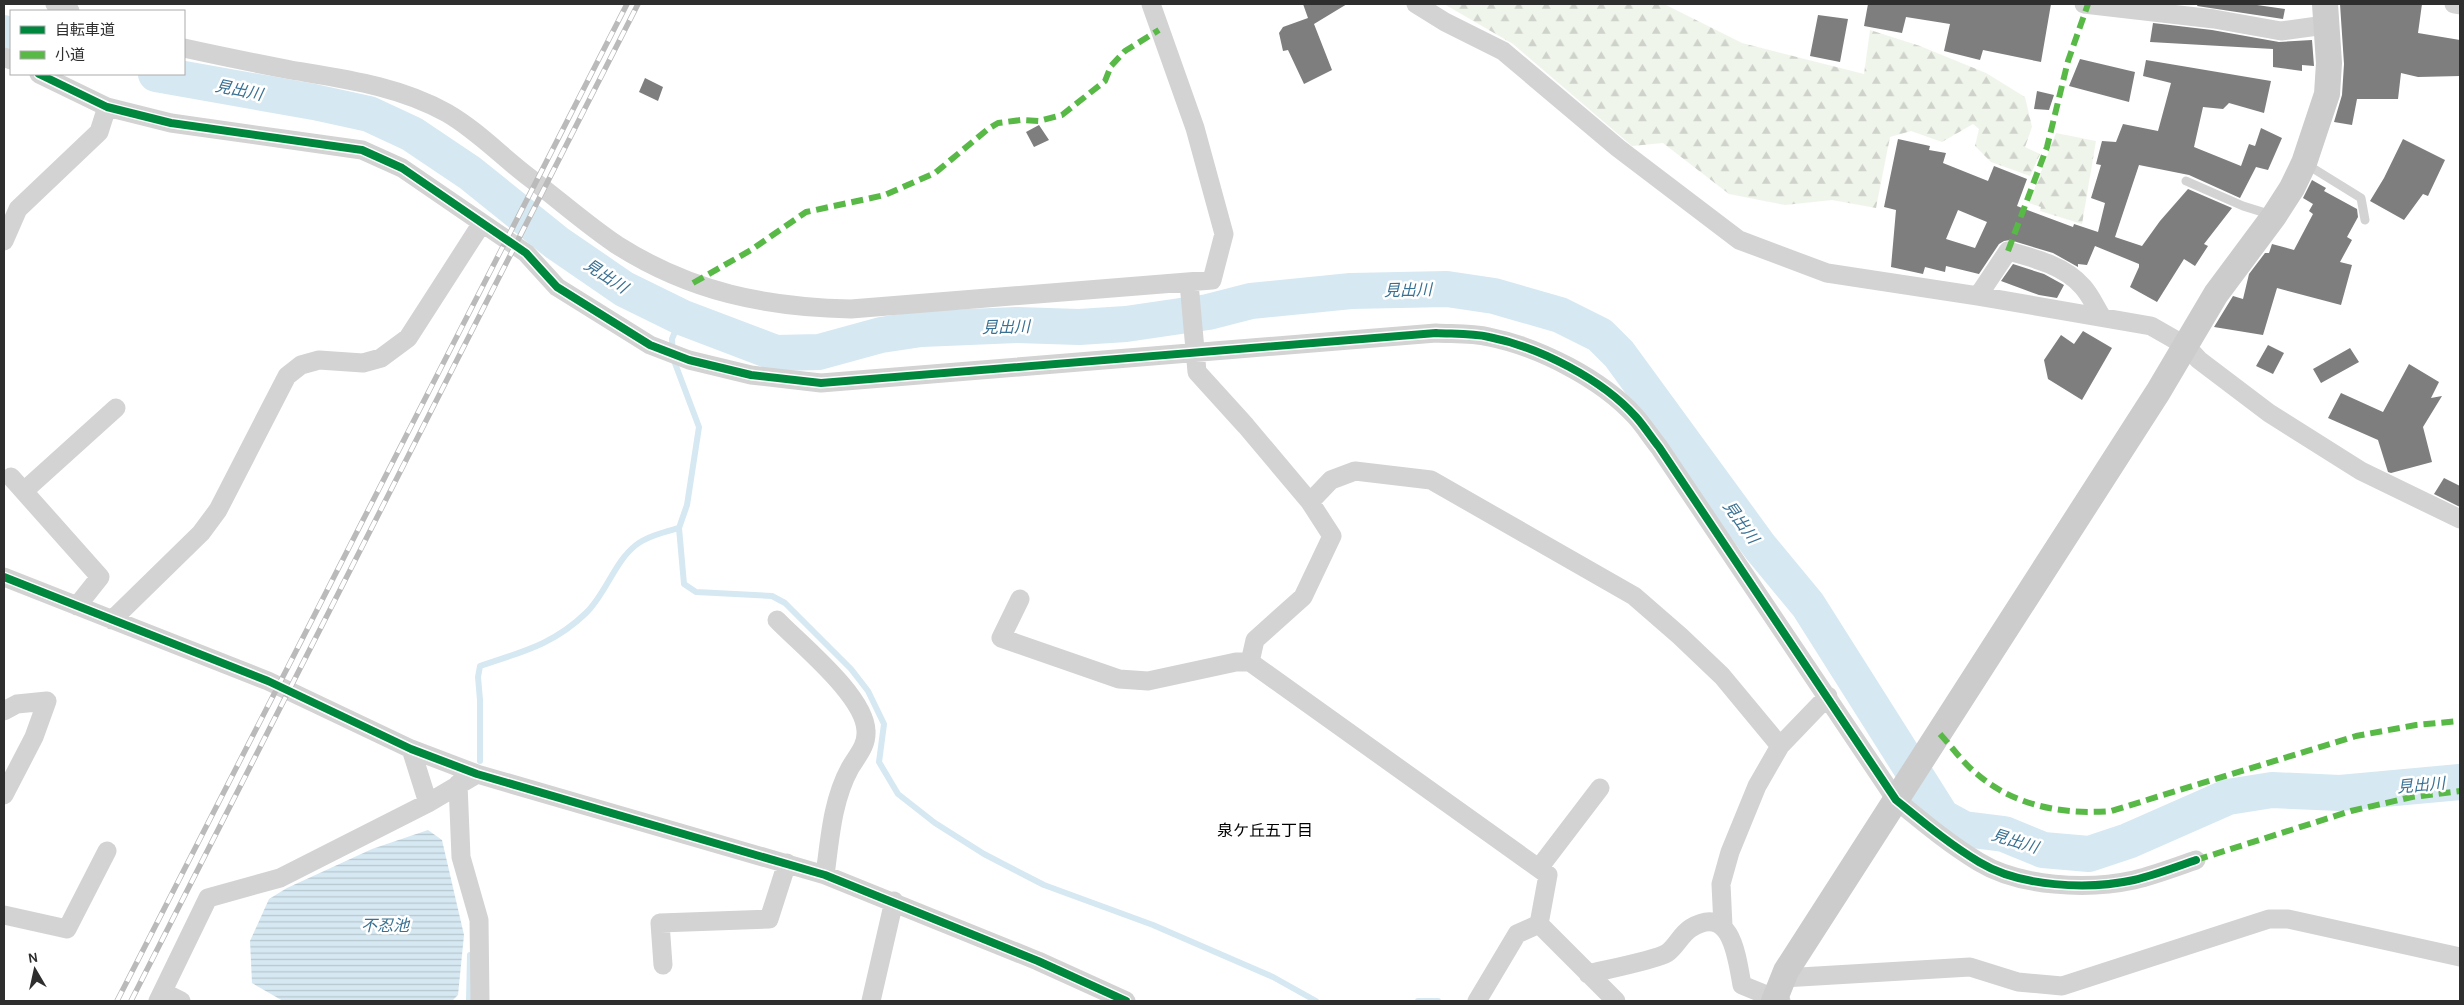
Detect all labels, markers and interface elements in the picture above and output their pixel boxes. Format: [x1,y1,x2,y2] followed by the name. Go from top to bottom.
[10,10,185,75] legend
[55,21,115,39] text: 自転車道
[55,46,85,64] text: 小道
[214,76,266,104] water label: 見出川
[581,255,633,298] water label: 見出川
[1384,280,1434,300] water label: 見出川
[982,317,1032,337] water label: 見出川
[1719,497,1764,549] water label: 見出川
[2396,773,2448,797] water label: 見出川
[1217,821,1313,840] district label: 泉ケ丘五丁目
[1989,825,2043,858] water label: 見出川
[361,916,411,935] water label: 不忍池
[10,945,60,995] north arrow
[27,948,39,967] text: N

